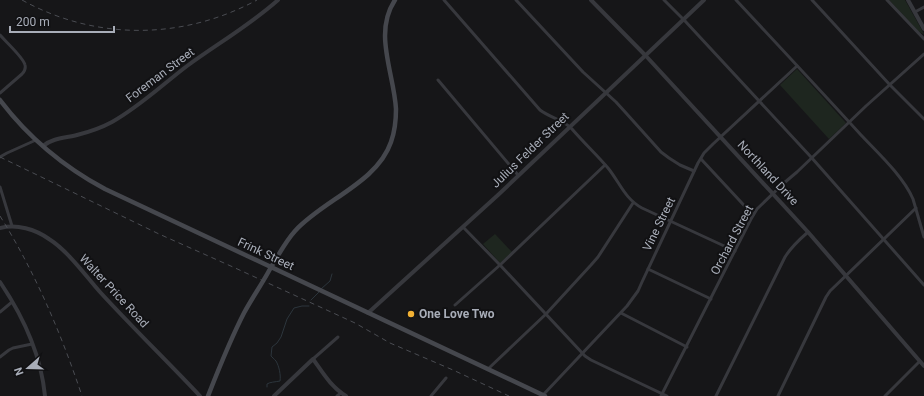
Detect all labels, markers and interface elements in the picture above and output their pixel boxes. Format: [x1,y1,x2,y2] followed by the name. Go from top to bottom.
[10,8,114,34] scale bar
[16,15,50,29] text: 200 m
[123,45,197,105] street label: Foreman Street
[488,109,572,191] street label: Julius Felder Street
[735,138,801,208] street label: Northland Drive
[640,195,678,253] street label: Vine Street
[708,203,756,277] street label: Orchard Street
[235,235,297,273] street label: Frink Street
[77,252,151,330] street label: Walter Price Road
[419,307,495,321] place label: One Love Two
[406,309,416,319] marker: One Love Two
[8,348,48,388] north arrow
[12,365,27,377] text: N

